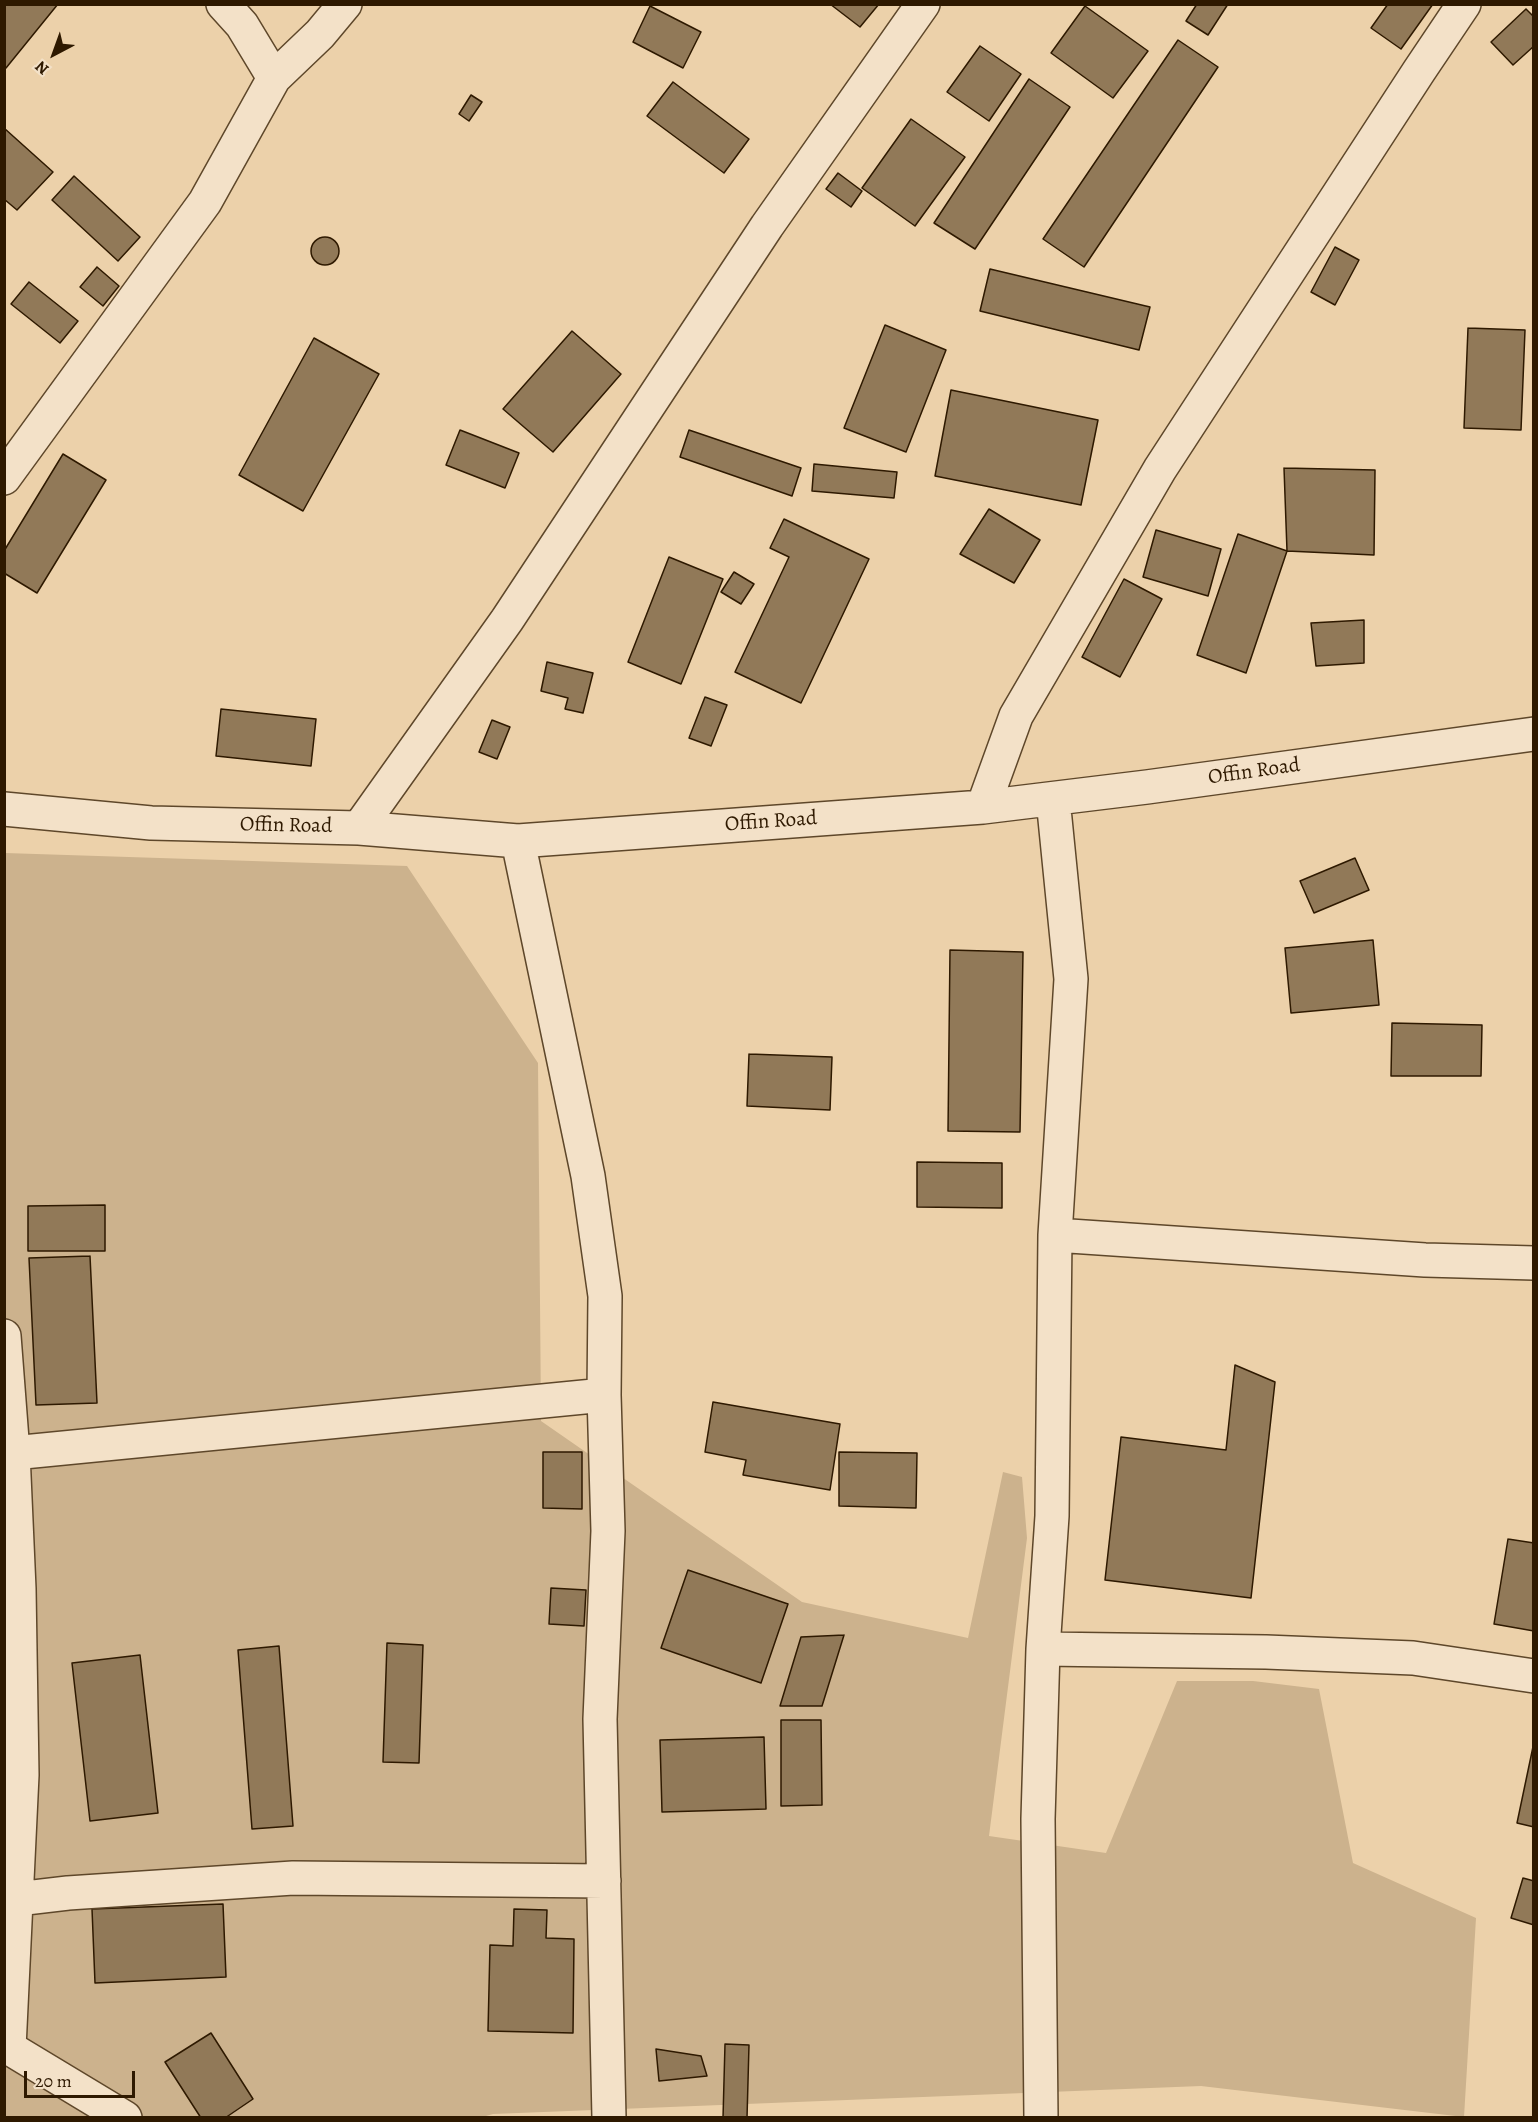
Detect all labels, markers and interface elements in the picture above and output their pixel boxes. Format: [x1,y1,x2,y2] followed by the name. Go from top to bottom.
[24,24,84,84] north arrow
[31,55,54,80] text: N
[1206,753,1302,791] street label: Offin Road
[724,806,818,838] street label: Offin Road
[240,813,332,839] street label: Offin Road
[27,2059,138,2097] scale bar
[35,2069,72,2093] text: 20 m

